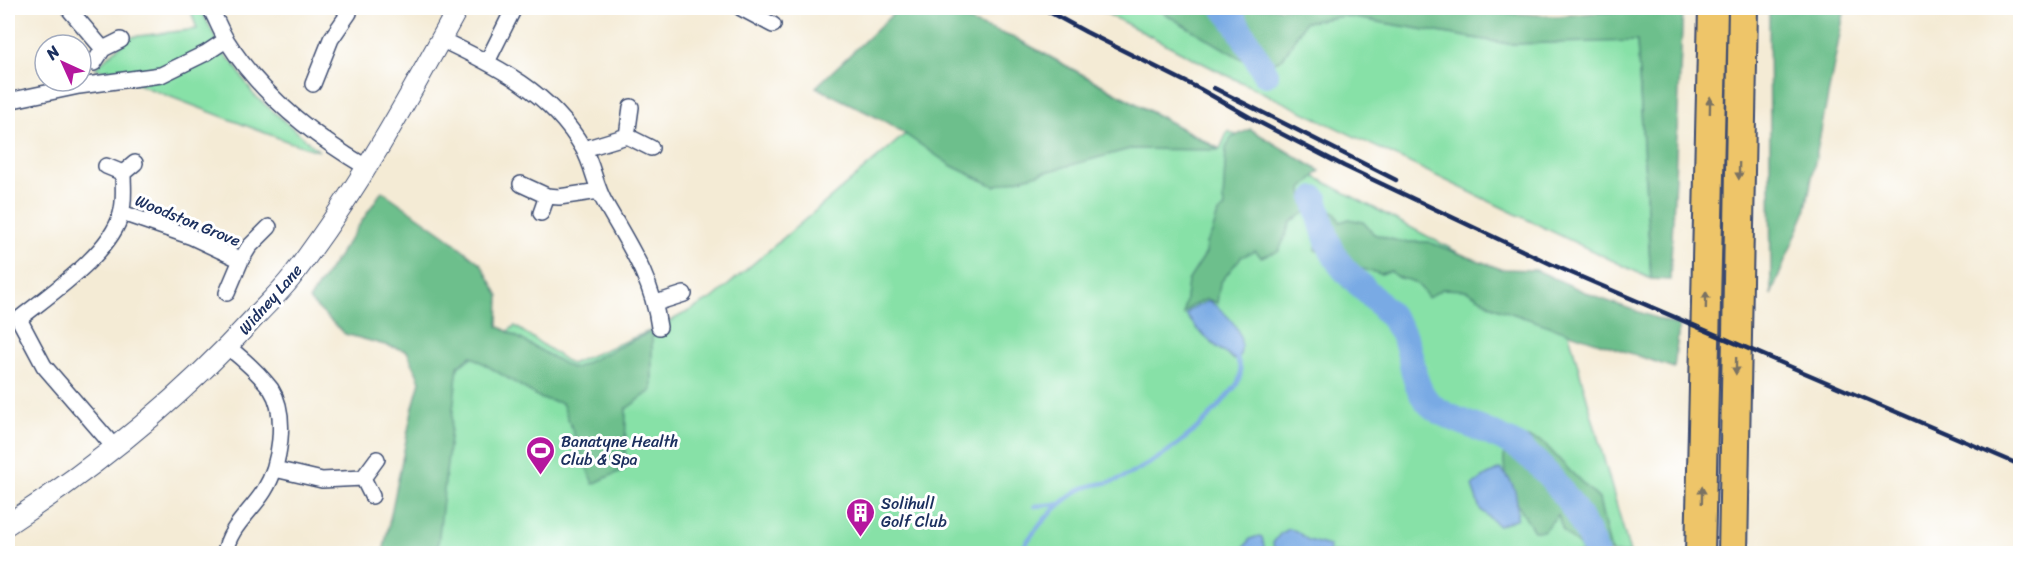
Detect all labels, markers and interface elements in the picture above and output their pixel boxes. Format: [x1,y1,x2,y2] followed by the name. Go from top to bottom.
[33,33,93,93] north arrow
[38,38,68,68] text: N
[1706,96,1715,115] one-way arrow
[1734,161,1744,180] one-way arrow
[131,186,245,255] street label: Woodston Grove
[231,257,310,342] street label: Widney Lane
[1701,291,1710,310] one-way arrow
[1731,356,1741,375] one-way arrow
[561,427,678,474] place label: Banatyne Health Club & Spa
[524,434,556,476] sports icon: Banatyne Health Club & Spa
[1697,486,1706,505] one-way arrow
[881,489,947,536] place label: Solihull Golf Club
[844,496,876,538] building icon: Solihull Golf Club

